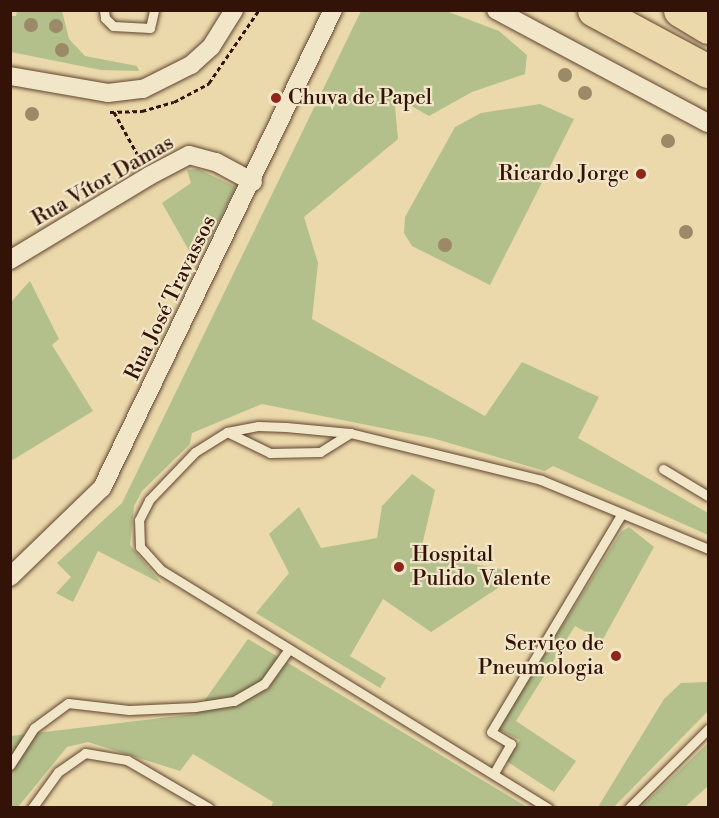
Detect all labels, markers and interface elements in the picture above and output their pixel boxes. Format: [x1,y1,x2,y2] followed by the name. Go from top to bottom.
[288,85,432,111] place label: Chuva de Papel
[269,91,283,105] marker: Chuva de Papel
[28,130,178,232] street label: Rua Vítor Damas
[498,161,629,187] place label: Ricardo Jorge
[634,167,648,181] marker: Ricardo Jorge
[120,212,222,384] street label: Rua José Travassos
[412,542,551,592] place label: Hospital Pulido Valente
[390,558,408,576] marker: Hospital Pulido Valente
[478,631,604,681] place label: Serviço de Pneumologia
[609,649,623,663] marker: Serviço de Pneumologia

